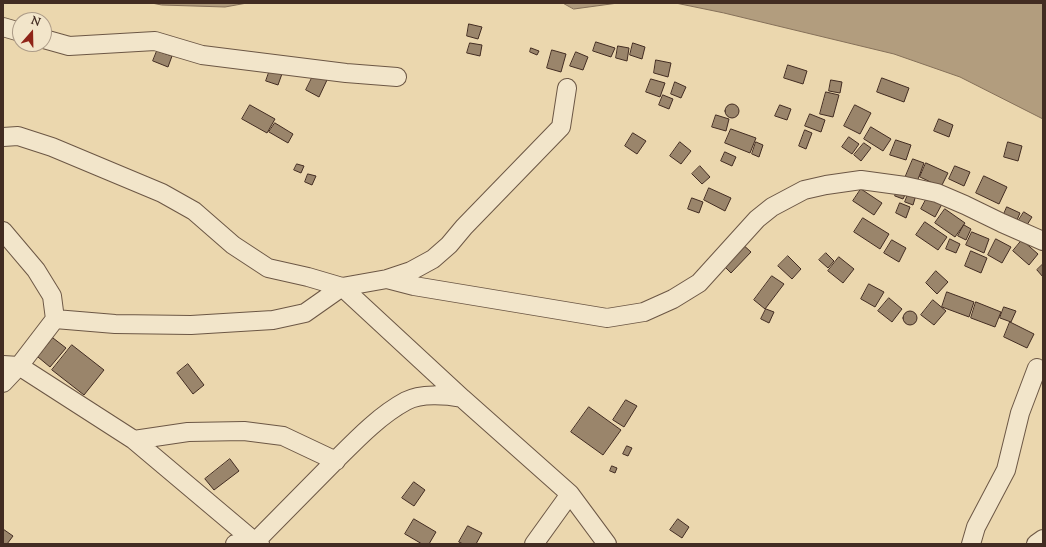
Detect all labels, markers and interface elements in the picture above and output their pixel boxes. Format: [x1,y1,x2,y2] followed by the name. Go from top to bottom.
[12,12,52,52] north arrow
[29,13,43,31] text: N

